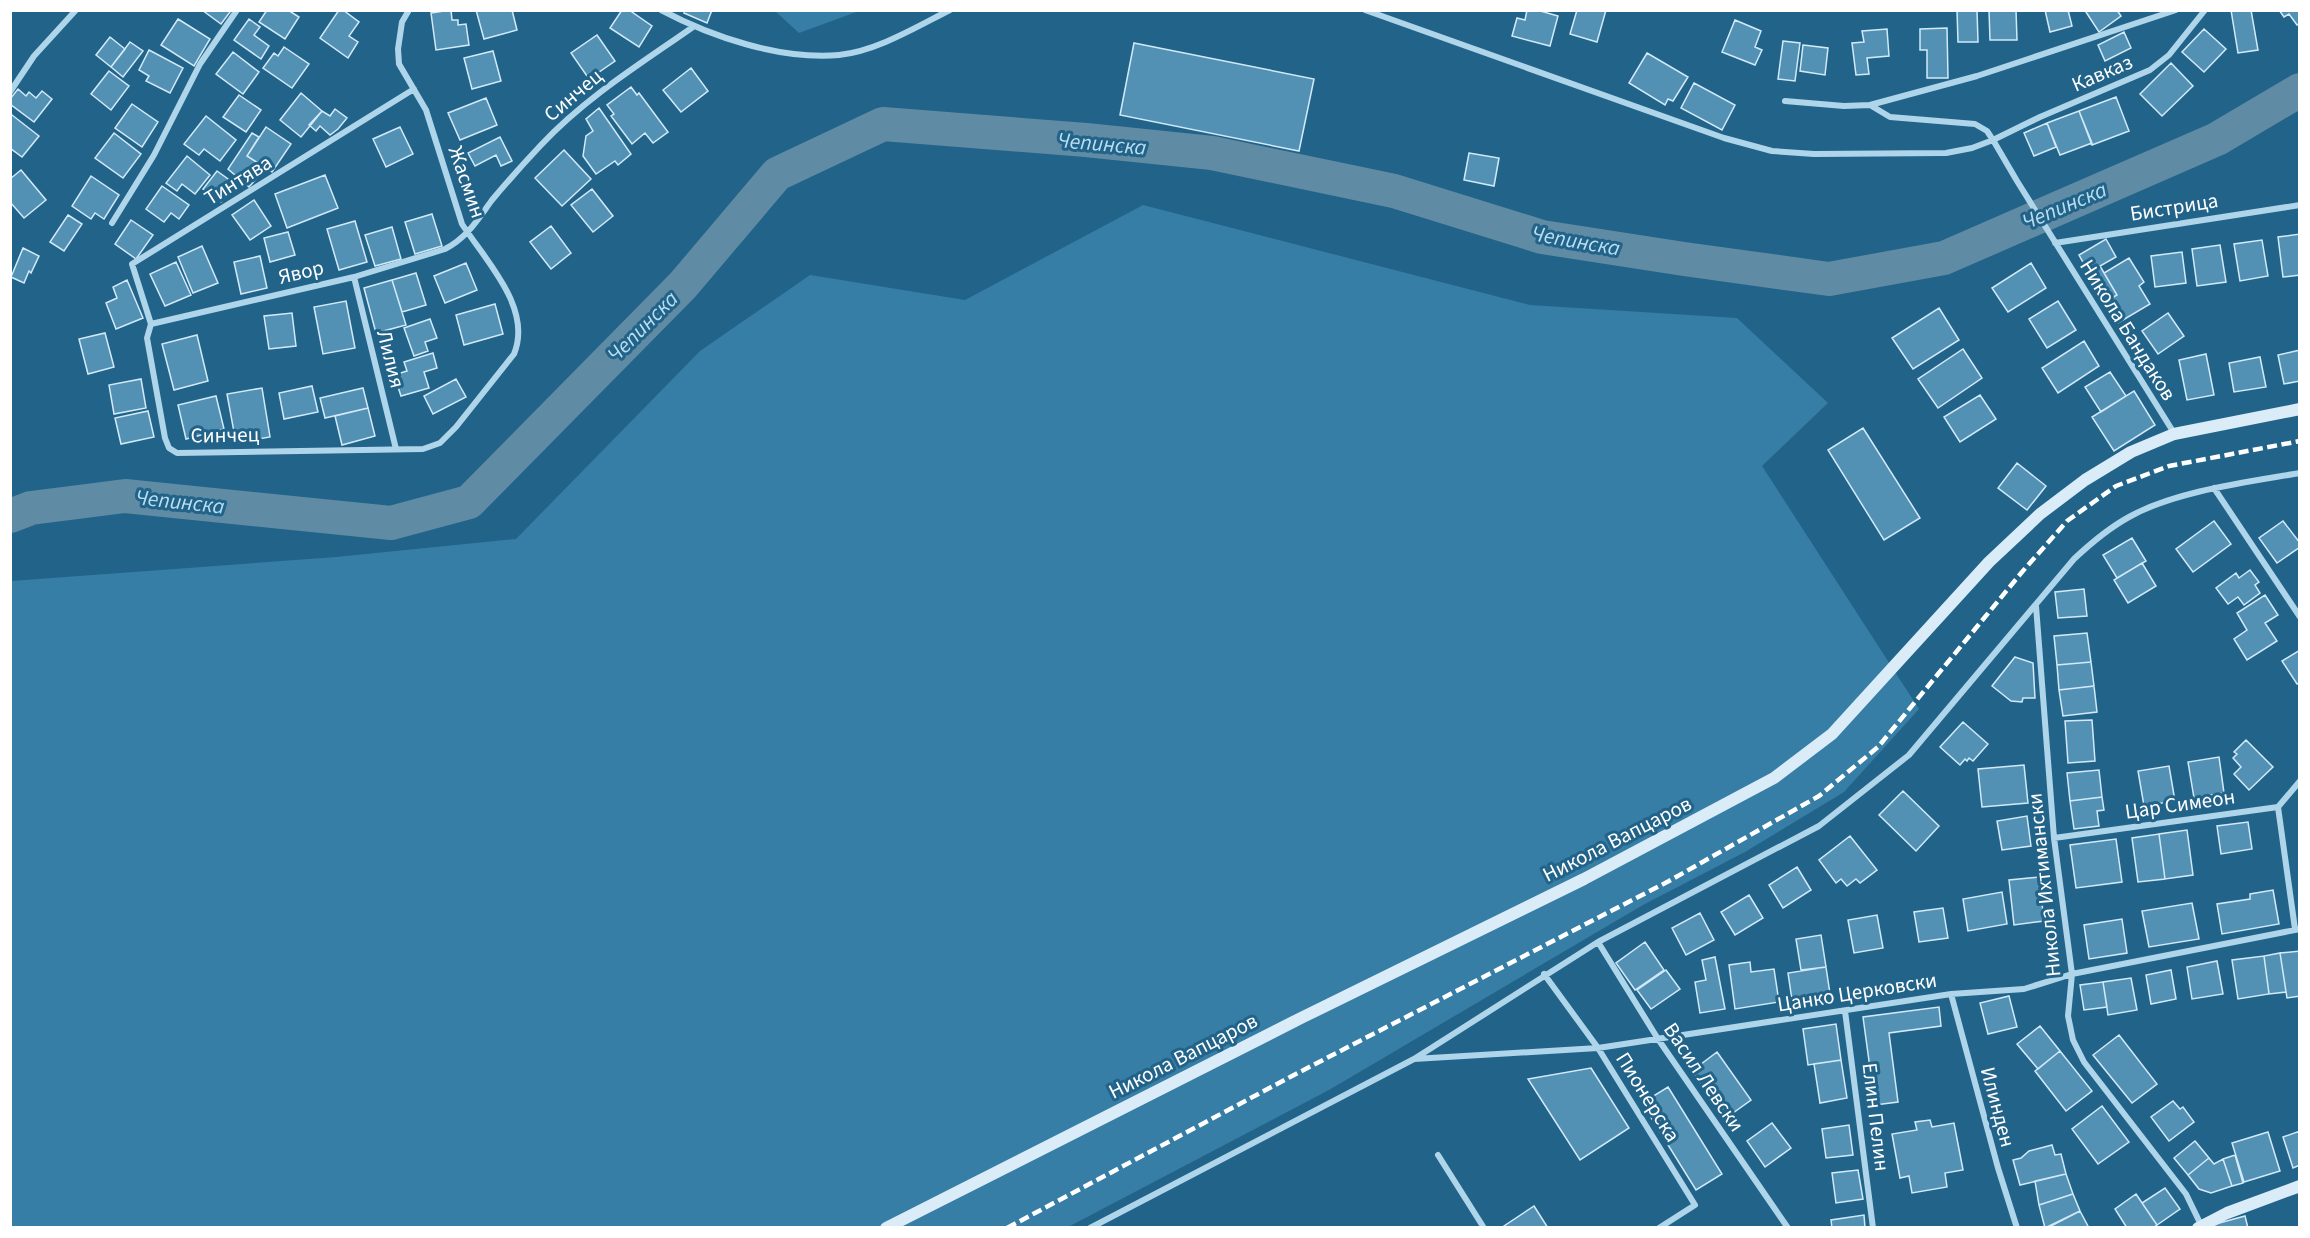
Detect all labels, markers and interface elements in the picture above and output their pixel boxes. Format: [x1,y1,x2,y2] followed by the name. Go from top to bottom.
[2067,47,2137,99] street label: Кавказ
[537,61,609,129] street label: Синчец
[1056,124,1148,164] water label: Чепинска
[441,142,493,222] street label: Жасмин
[198,147,278,213] street label: Тинтява
[2017,174,2112,238] water label: Чепинска
[2128,185,2220,229] street label: Бистрица
[1529,217,1623,265] water label: Чепинска
[275,252,327,292] street label: Явор
[2073,254,2183,406] street label: Никола Бандаков
[600,284,686,370] water label: Чепинска
[369,327,413,391] street label: Лилия
[190,419,260,451] street label: Синчец
[134,481,226,523] water label: Чепинска
[2123,781,2237,827] street label: Цар Симеон
[1537,789,1697,889] street label: Никола Вапцаров
[2019,792,2069,978] street label: Никола Ихтимански
[1775,965,1939,1019] street label: Цанко Церковски
[1103,1006,1263,1106] street label: Никола Вапцаров
[1656,1016,1752,1138] street label: Васил Левски
[1609,1046,1687,1148] street label: Пионерска
[1854,1061,1898,1173] street label: Елин Пелин
[1973,1063,2023,1151] street label: Илинден

